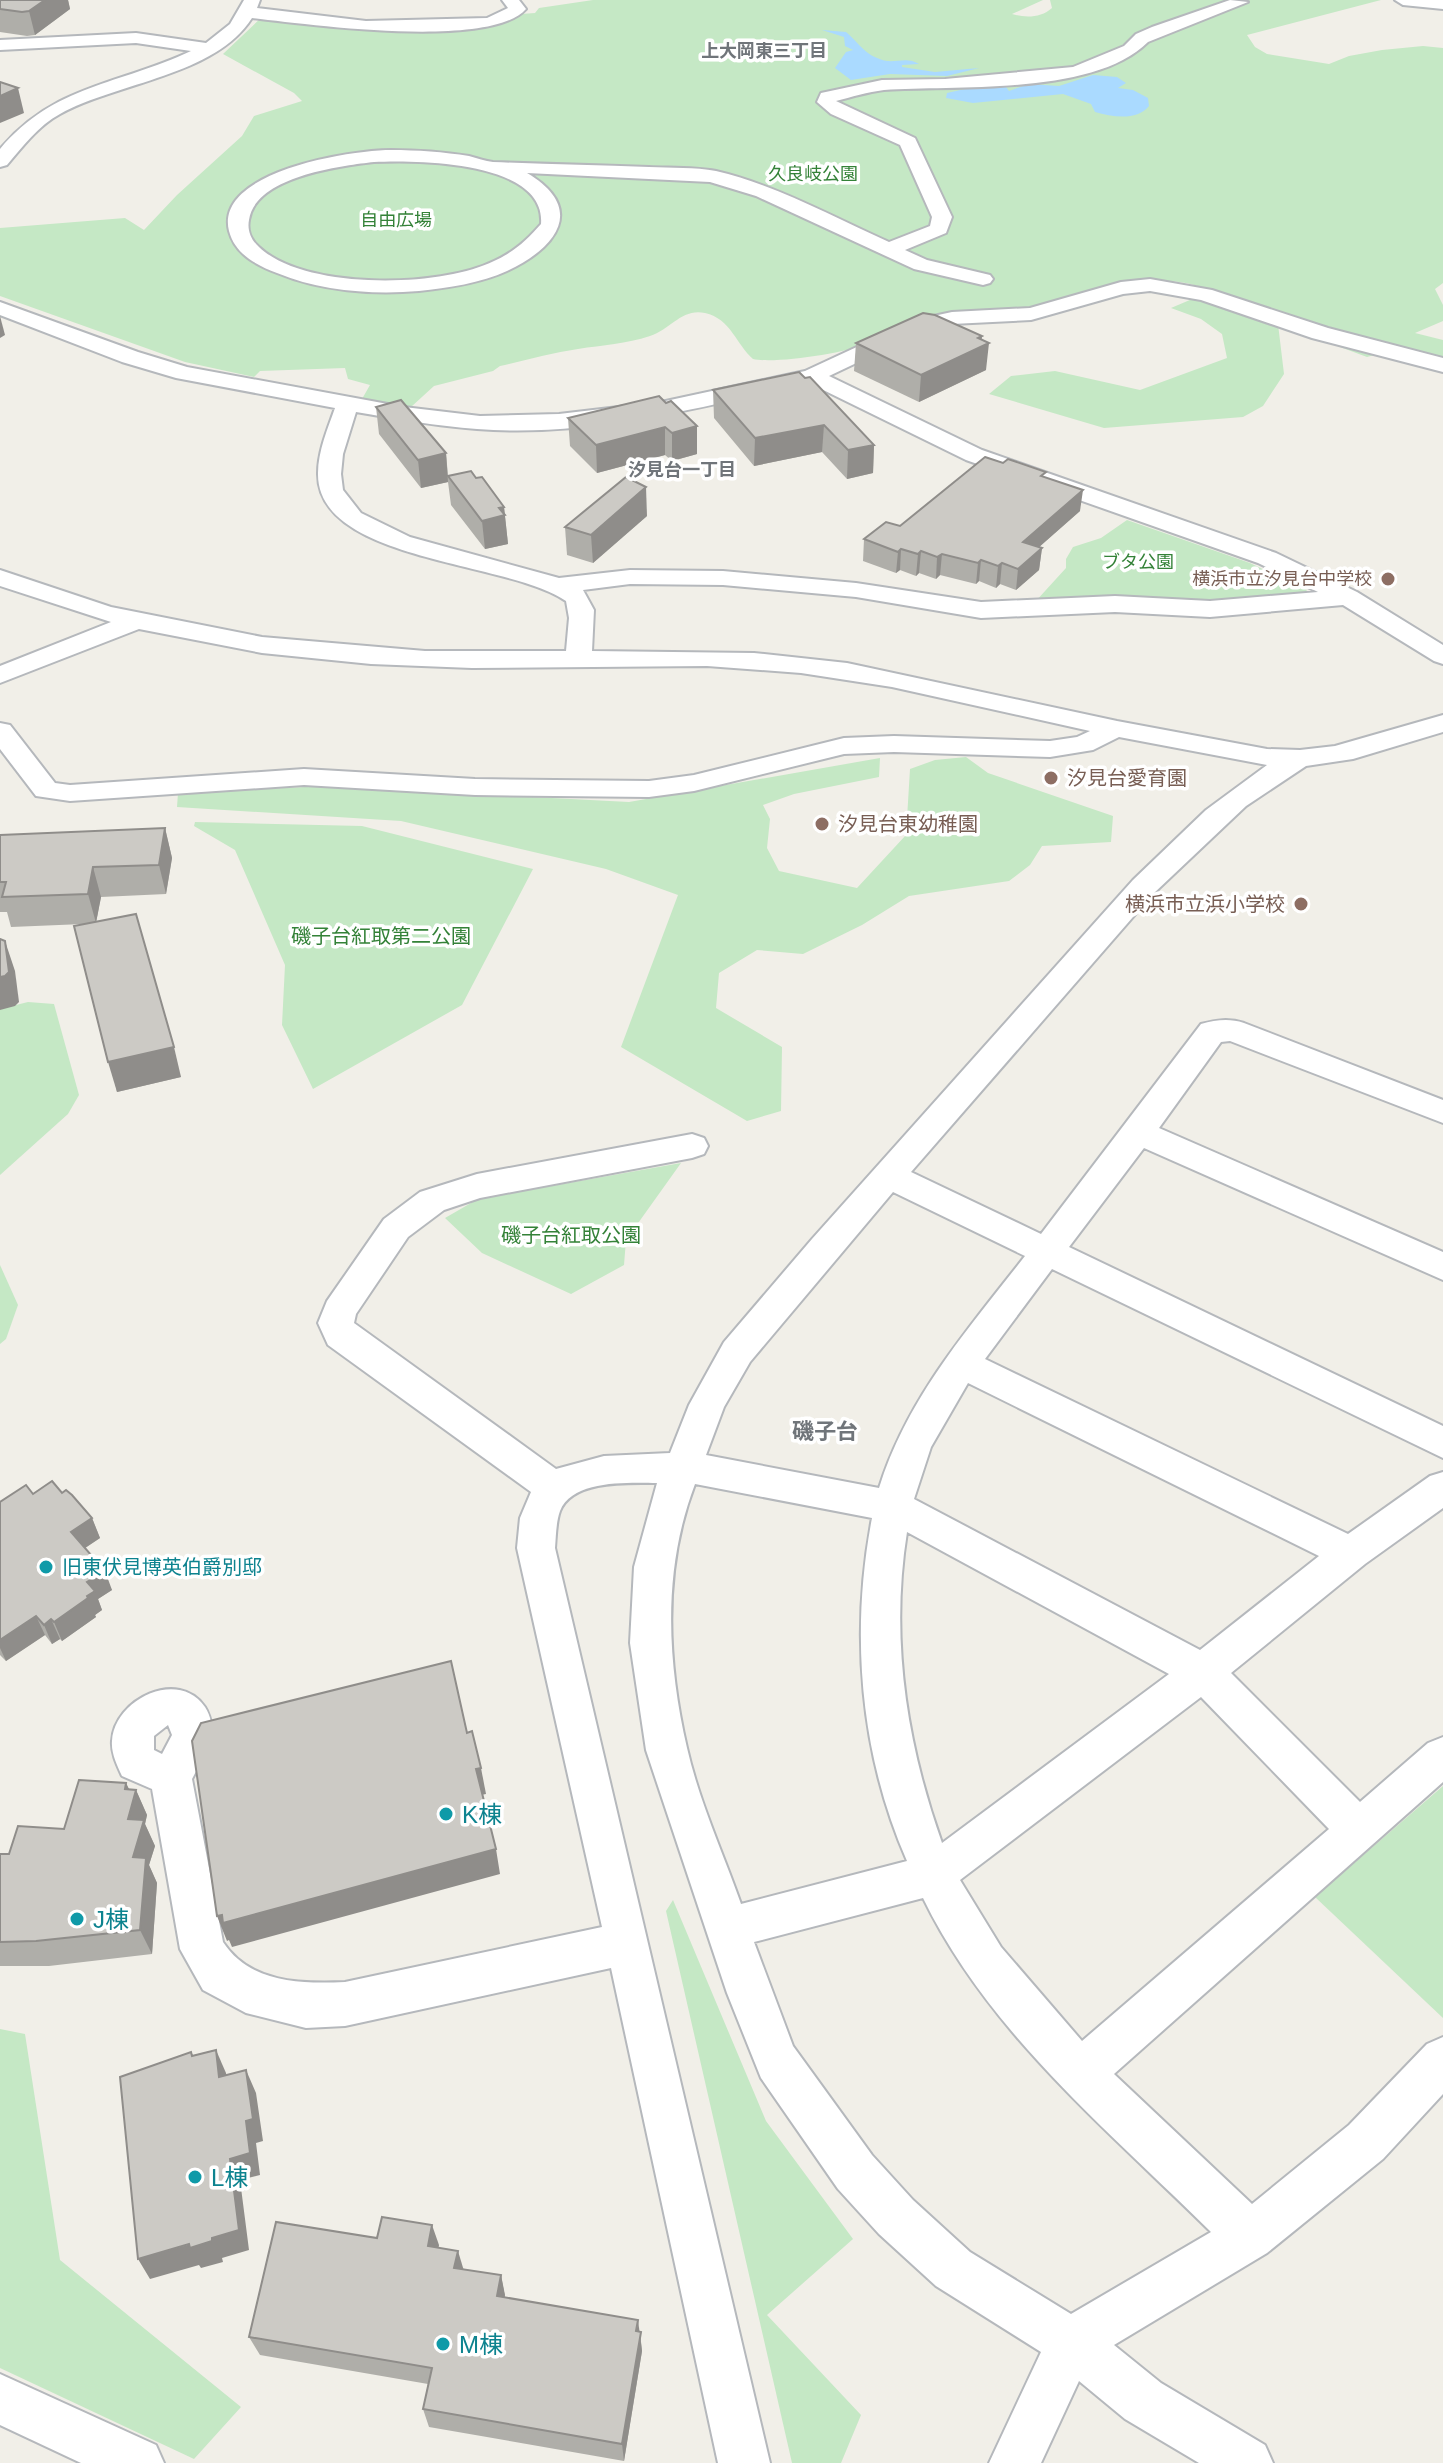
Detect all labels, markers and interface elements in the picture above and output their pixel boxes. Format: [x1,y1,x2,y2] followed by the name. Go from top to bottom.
[701,41,827,61] district label: 上大岡東三丁目
[768,164,858,184] park label: 久良岐公園
[360,210,432,230] park label: 自由広場
[628,460,736,480] district label: 汐見台一丁目
[1102,552,1174,572] park label: ブタ公園
[1192,569,1372,589] place label: 横浜市立汐見台中学校
[1379,570,1397,588] marker: 横浜市立汐見台中学校
[1067,767,1187,789] place label: 汐見台愛育園
[1042,769,1060,787] marker: 汐見台愛育園
[838,813,978,835] place label: 汐見台東幼稚園
[813,815,831,833] marker: 汐見台東幼稚園
[1125,893,1285,915] place label: 横浜市立浜小学校
[1292,895,1310,913] marker: 横浜市立浜小学校
[291,925,471,947] park label: 磯子台紅取第二公園
[501,1224,641,1246] park label: 磯子台紅取公園
[792,1419,858,1444] district label: 磯子台
[62,1556,262,1578] place label: 旧東伏見博英伯爵別邸
[37,1558,55,1576] marker: 旧東伏見博英伯爵別邸
[462,1801,502,1828] place label: K棟
[437,1805,455,1823] marker: K棟
[93,1906,129,1933] place label: J棟
[68,1910,86,1928] marker: J棟
[211,2164,248,2191] place label: L棟
[186,2168,204,2186] marker: L棟
[459,2331,503,2358] place label: M棟
[434,2335,452,2353] marker: M棟

